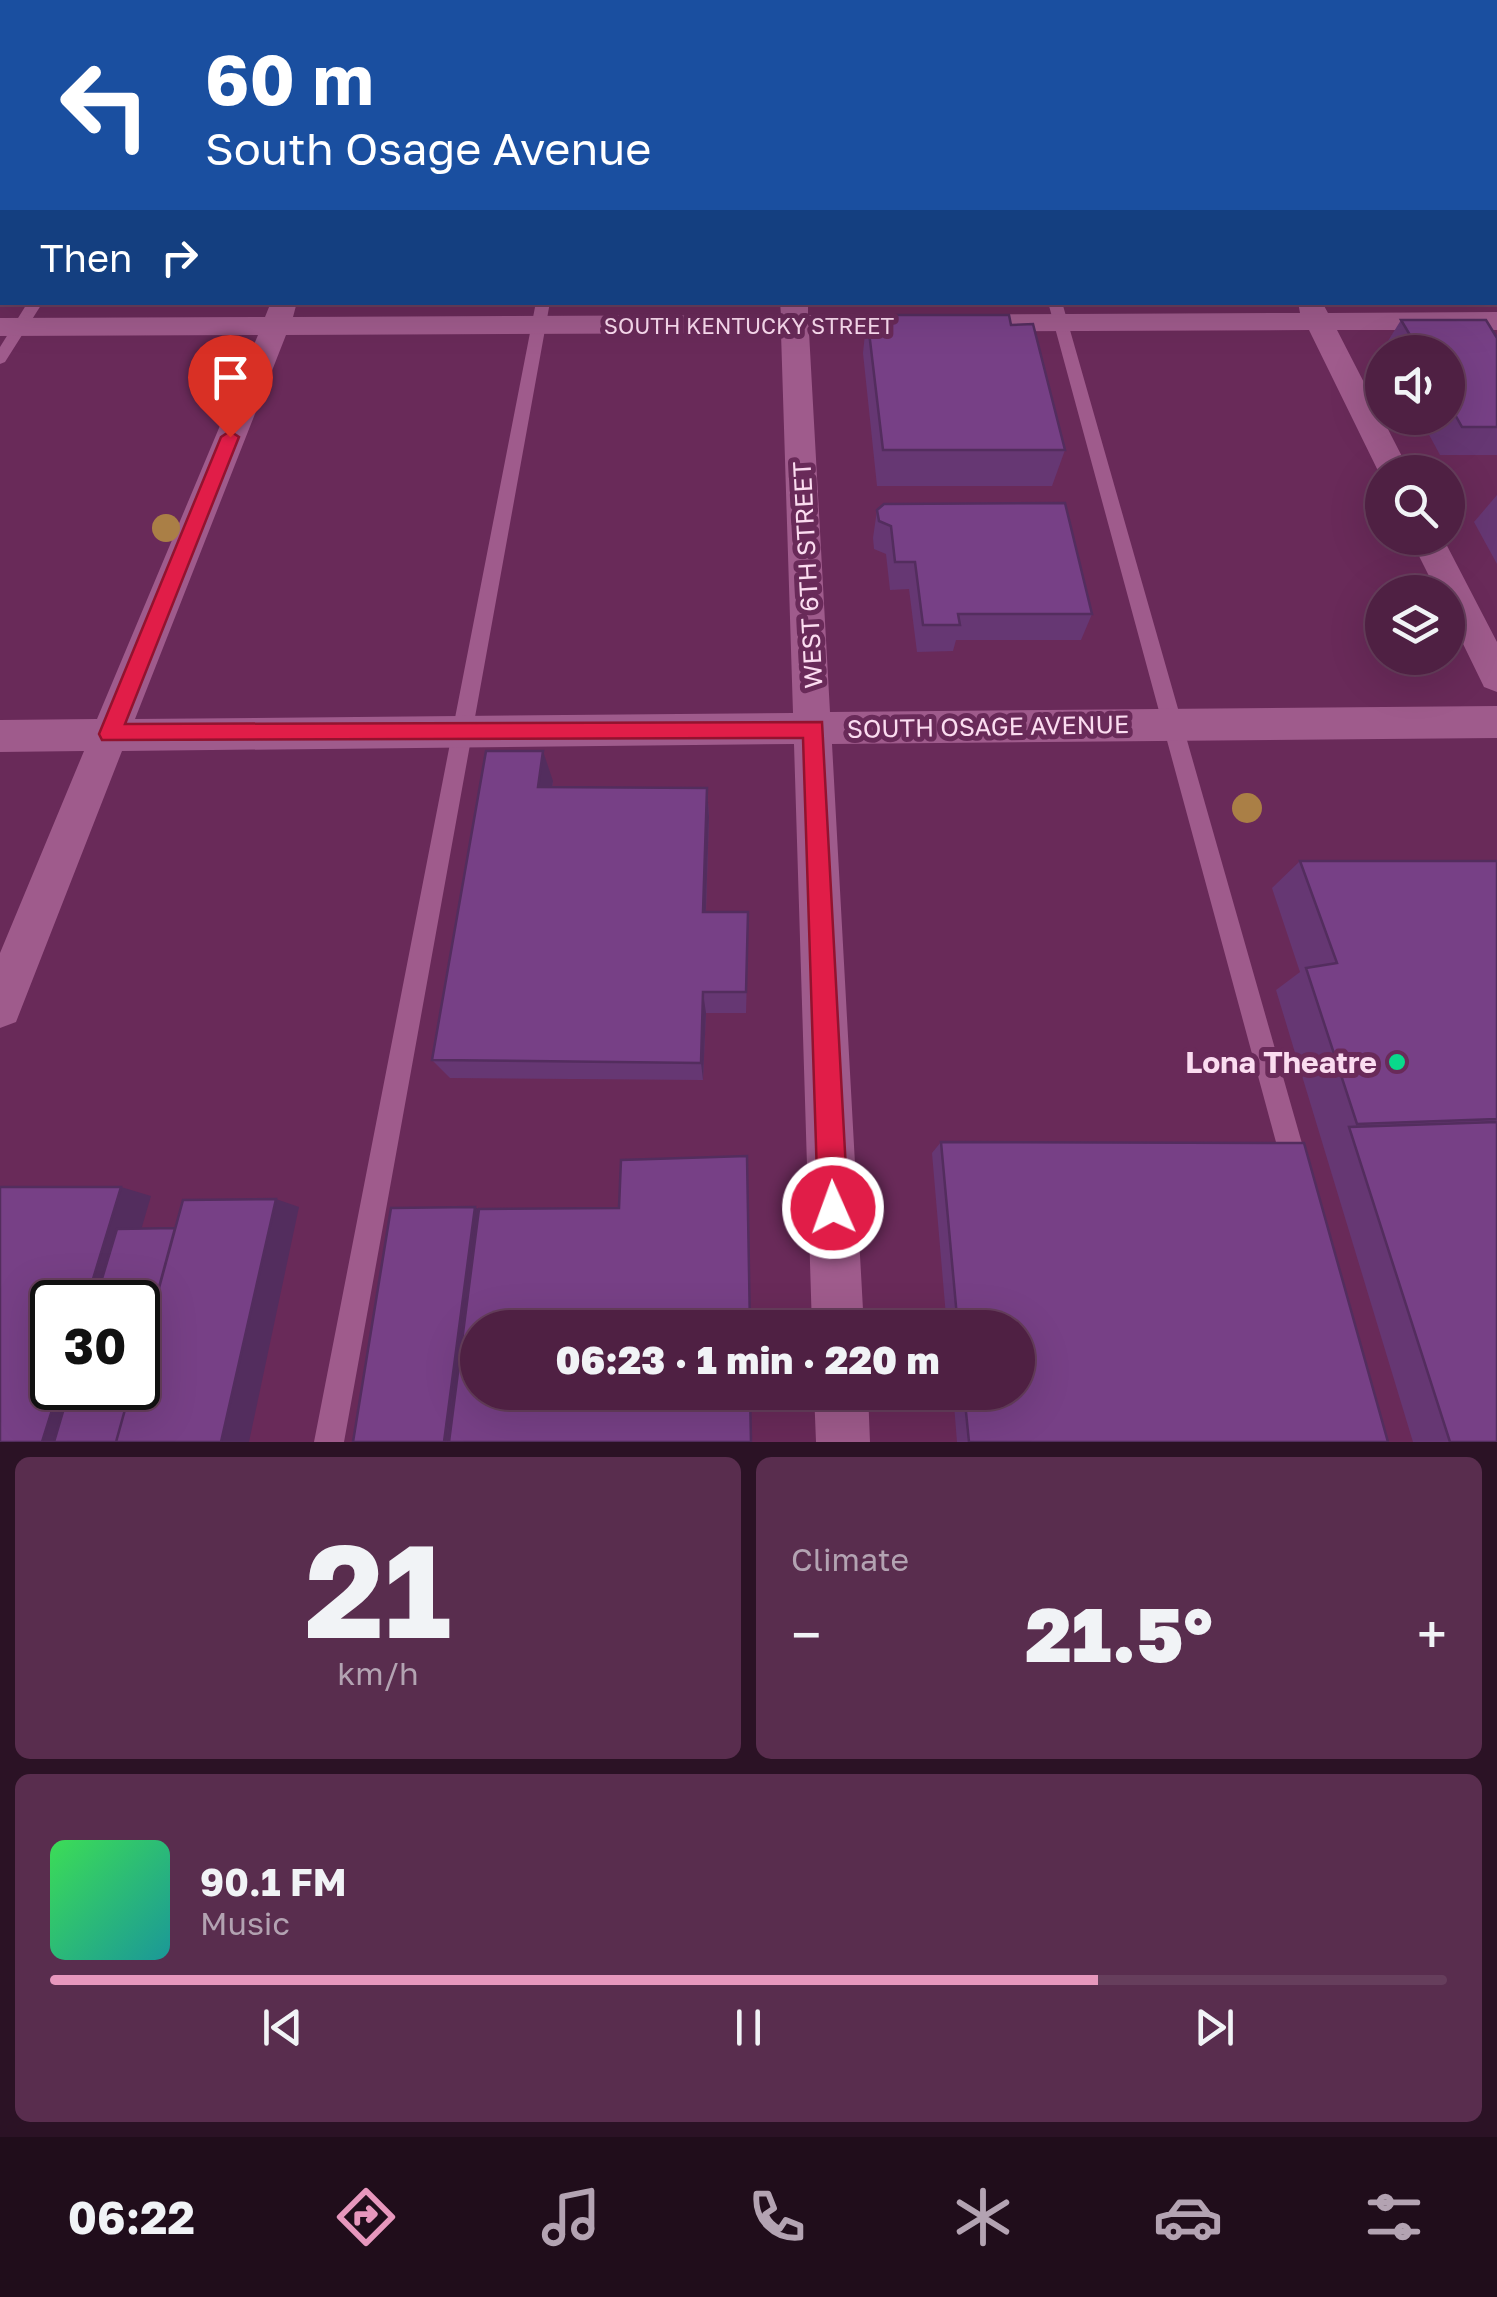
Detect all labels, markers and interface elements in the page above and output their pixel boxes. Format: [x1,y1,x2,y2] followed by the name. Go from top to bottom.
[205,36,374,120] text: 60 m
[40,40,170,170] icon: left
[205,121,651,175] text: South Osage Avenue
[152,230,207,285] icon: right
[40,235,132,280] text: Then
[604,312,895,339] street label: SOUTH KENTUCKY STREET
[188,335,273,438] pin
[1365,335,1465,675] map controls
[1365,335,1465,435] button: sound
[203,350,258,405] icon: arrive
[1365,455,1465,555] button: search
[786,461,828,689] street label: WEST 6TH STREET
[1365,575,1465,675] button: layers
[847,708,1129,744] street label: SOUTH OSAGE AVENUE
[1185,1044,1377,1080] place label: Lona Theatre
[1386,1051,1408,1073] marker: Lona Theatre
[781,1156,885,1260] position arrow
[30,1280,160,1410] speed limit sign: 30
[555,1337,940,1382] text: 06:23 · 1 min · 220 m
[305,1511,451,1667] text: 21
[791,1540,909,1578] text: Climate
[1025,1588,1213,1679] text: 21.5°
[791,1601,821,1667] text: −
[1417,1601,1447,1667] text: +
[337,1654,419,1692] text: km/h
[200,1859,347,1904] text: 90.1 FM
[200,1904,290,1942] text: Music
[255,2000,310,2055] icon: previous
[721,2000,776,2055] icon: pause
[1187,2000,1242,2055] icon: next
[331,2182,401,2252] icon: directions
[536,2182,606,2252] icon: music
[742,2182,812,2252] icon: phone
[948,2182,1018,2252] icon: climate
[1153,2182,1223,2252] icon: car
[1359,2182,1429,2252] icon: filters
[68,2190,195,2244] text: 06:22

